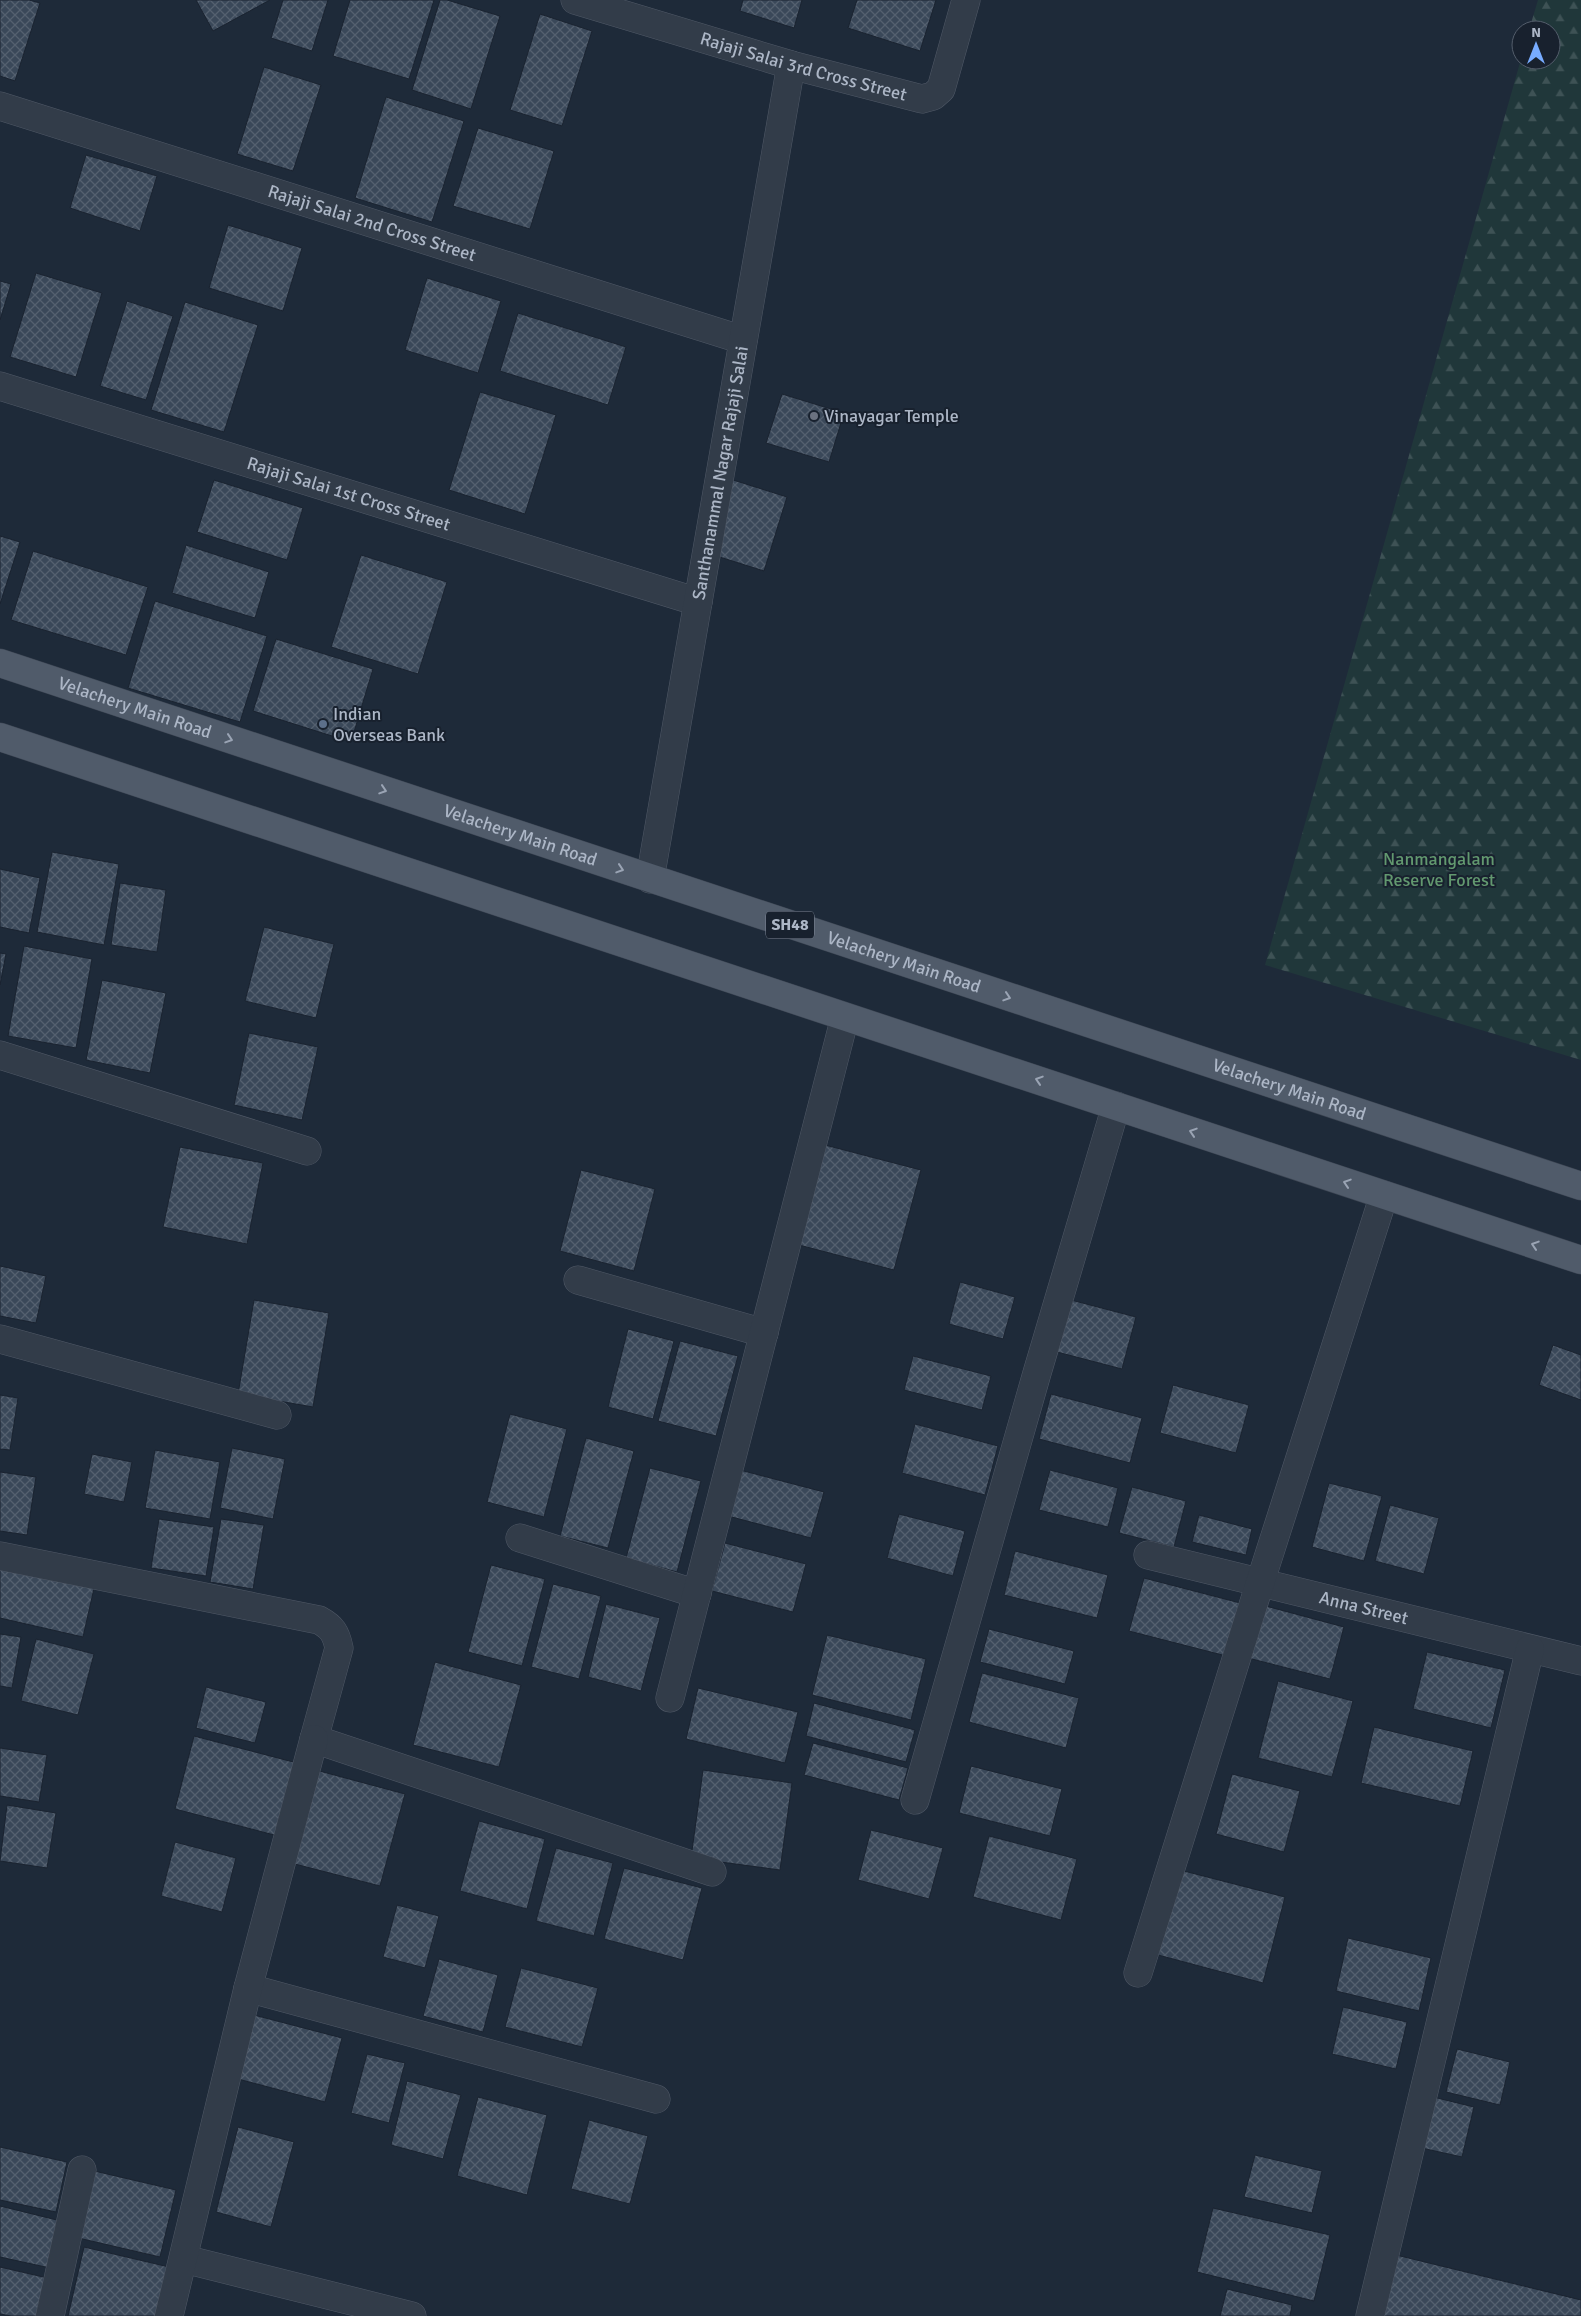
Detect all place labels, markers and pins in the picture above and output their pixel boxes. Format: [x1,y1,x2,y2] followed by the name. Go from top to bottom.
[824,405,959,427] place label: Vinayagar Temple
[808,410,820,422] marker: Vinayagar Temple
[333,703,445,746] place label: Indian Overseas Bank
[317,718,329,730] marker: Indian Overseas Bank

